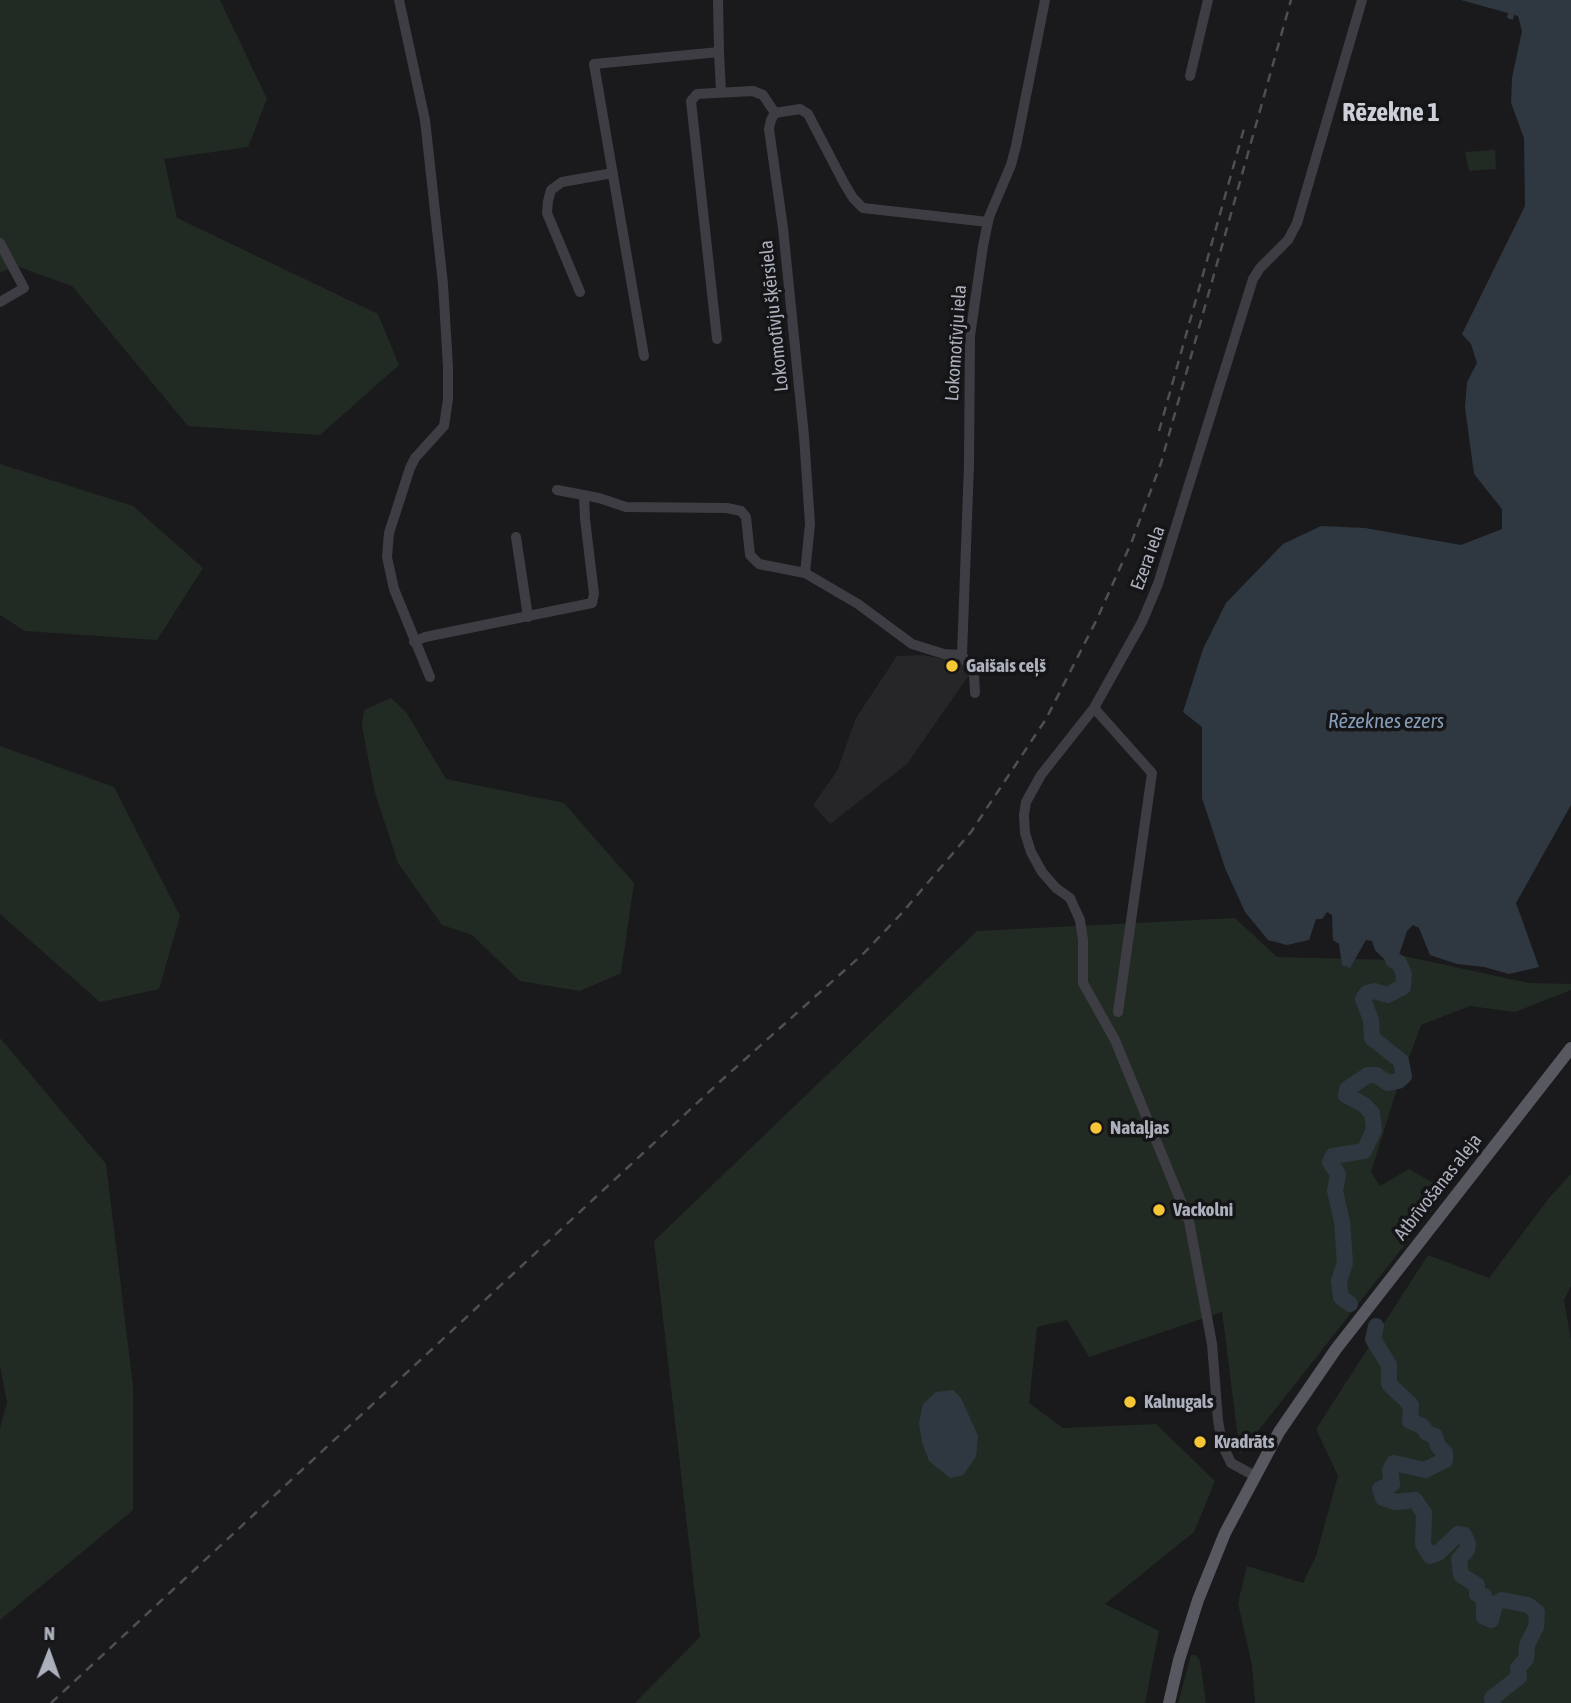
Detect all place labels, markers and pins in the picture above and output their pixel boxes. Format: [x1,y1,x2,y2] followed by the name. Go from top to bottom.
[966,655,1046,677] place label: Gaišais ceļš
[944,658,960,674] marker: Gaišais ceļš
[1110,1117,1169,1139] place label: Nataļjas
[1088,1120,1104,1136] marker: Nataļjas
[1173,1199,1233,1221] place label: Vackolni
[1151,1202,1167,1218] marker: Vackolni
[1144,1391,1214,1413] place label: Kalnugals
[1122,1394,1138,1410] marker: Kalnugals
[1214,1431,1274,1453] place label: Kvadrāts
[1192,1434,1208,1450] marker: Kvadrāts

